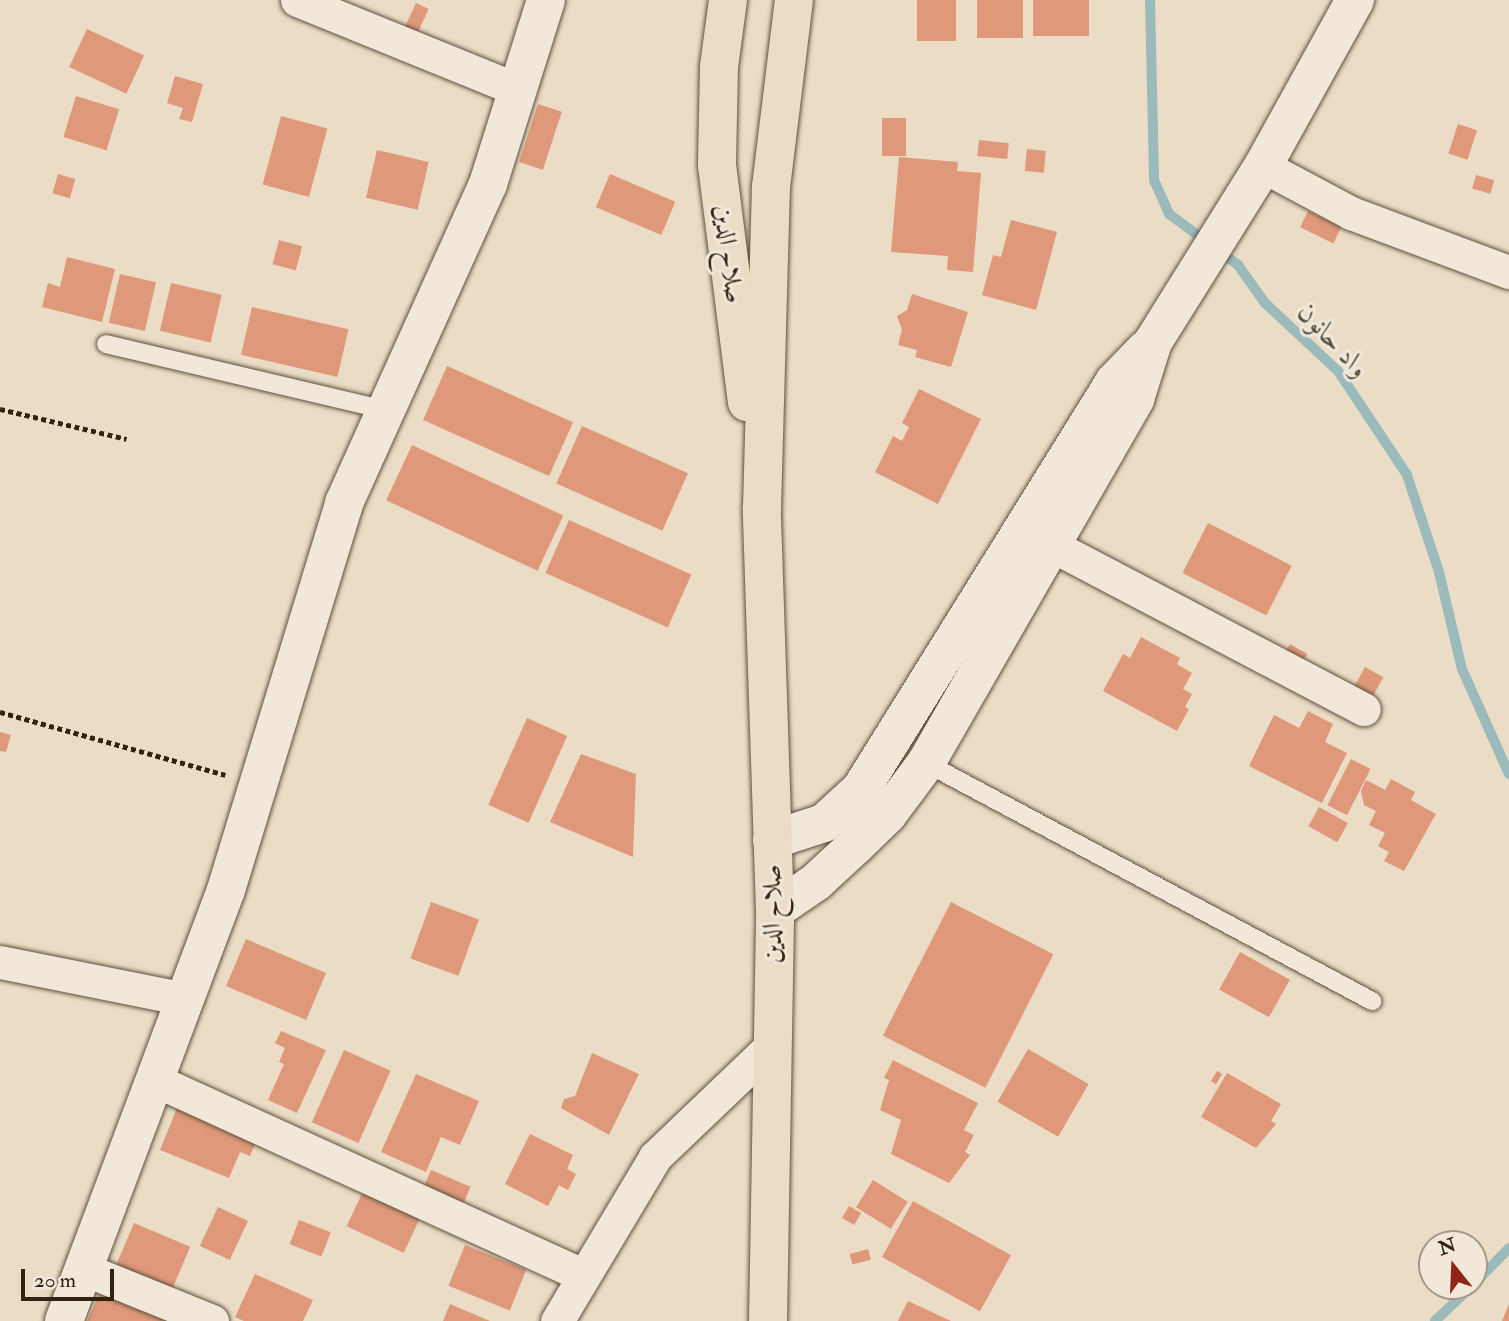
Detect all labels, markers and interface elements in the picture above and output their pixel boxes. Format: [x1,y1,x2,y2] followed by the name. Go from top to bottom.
[706,203,750,305] street label: صلاح الدين
[1290,297,1376,385] water label: واد حانون
[757,864,789,964] street label: صلاح الدين
[1418,1230,1488,1300] north arrow
[1435,1233,1459,1261] text: N
[24,1254,117,1298] scale bar
[34,1267,76,1294] text: 20 m

